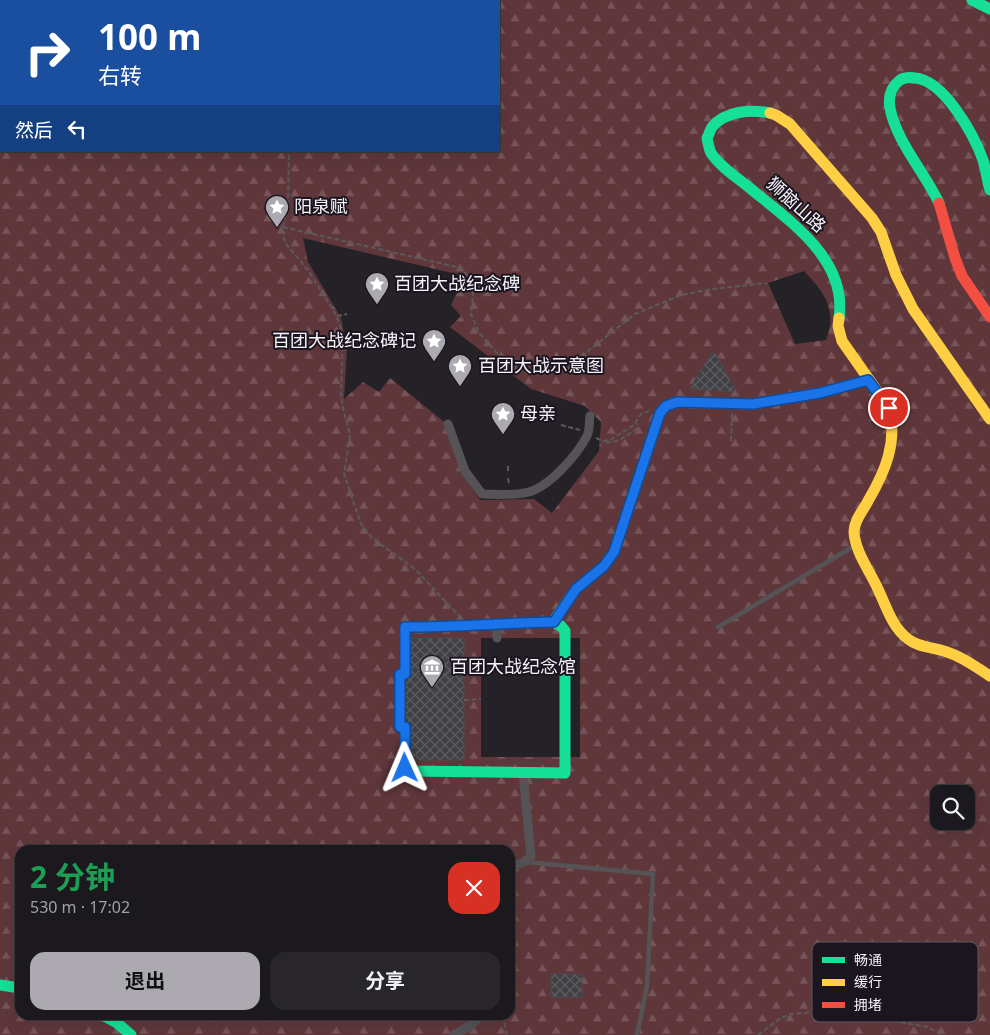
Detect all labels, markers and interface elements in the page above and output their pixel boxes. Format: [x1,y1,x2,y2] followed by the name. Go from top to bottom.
[98,13,201,60] text: 100 m
[15,20,80,85] icon: right
[98,60,142,90] text: 右转
[63,115,91,143] icon: left
[15,117,53,143] text: 然后
[762,171,831,237] street label: 狮脑山路
[264,194,290,228] place icon: 阳泉赋
[294,194,348,218] place label: 阳泉赋
[364,271,390,305] place icon: 百团大战纪念碑
[394,271,520,295] place label: 百团大战纪念碑
[272,328,416,352] place label: 百团大战纪念碑记
[421,328,447,362] place icon: 百团大战纪念碑记
[447,353,473,387] place icon: 百团大战示意图
[478,353,604,377] place label: 百团大战示意图
[868,387,910,429] pin
[875,394,903,422] icon: arrive
[490,401,516,435] place icon: 母亲
[520,401,556,425] place label: 母亲
[419,654,445,688] museum icon: 百团大战纪念馆
[450,654,576,678] place label: 百团大战纪念馆
[378,741,430,793] position arrow
[930,785,975,830] map controls
[930,785,975,830] button: search
[30,856,115,897] text: 2 分钟
[448,862,500,914] button: close
[30,896,130,918] text: 530 m · 17:02
[812,942,978,1022] legend
[854,950,882,969] text: 畅通
[30,952,260,1010] button: 退出
[270,952,500,1010] button: 分享
[854,972,882,991] text: 缓行
[854,995,882,1014] text: 拥堵

